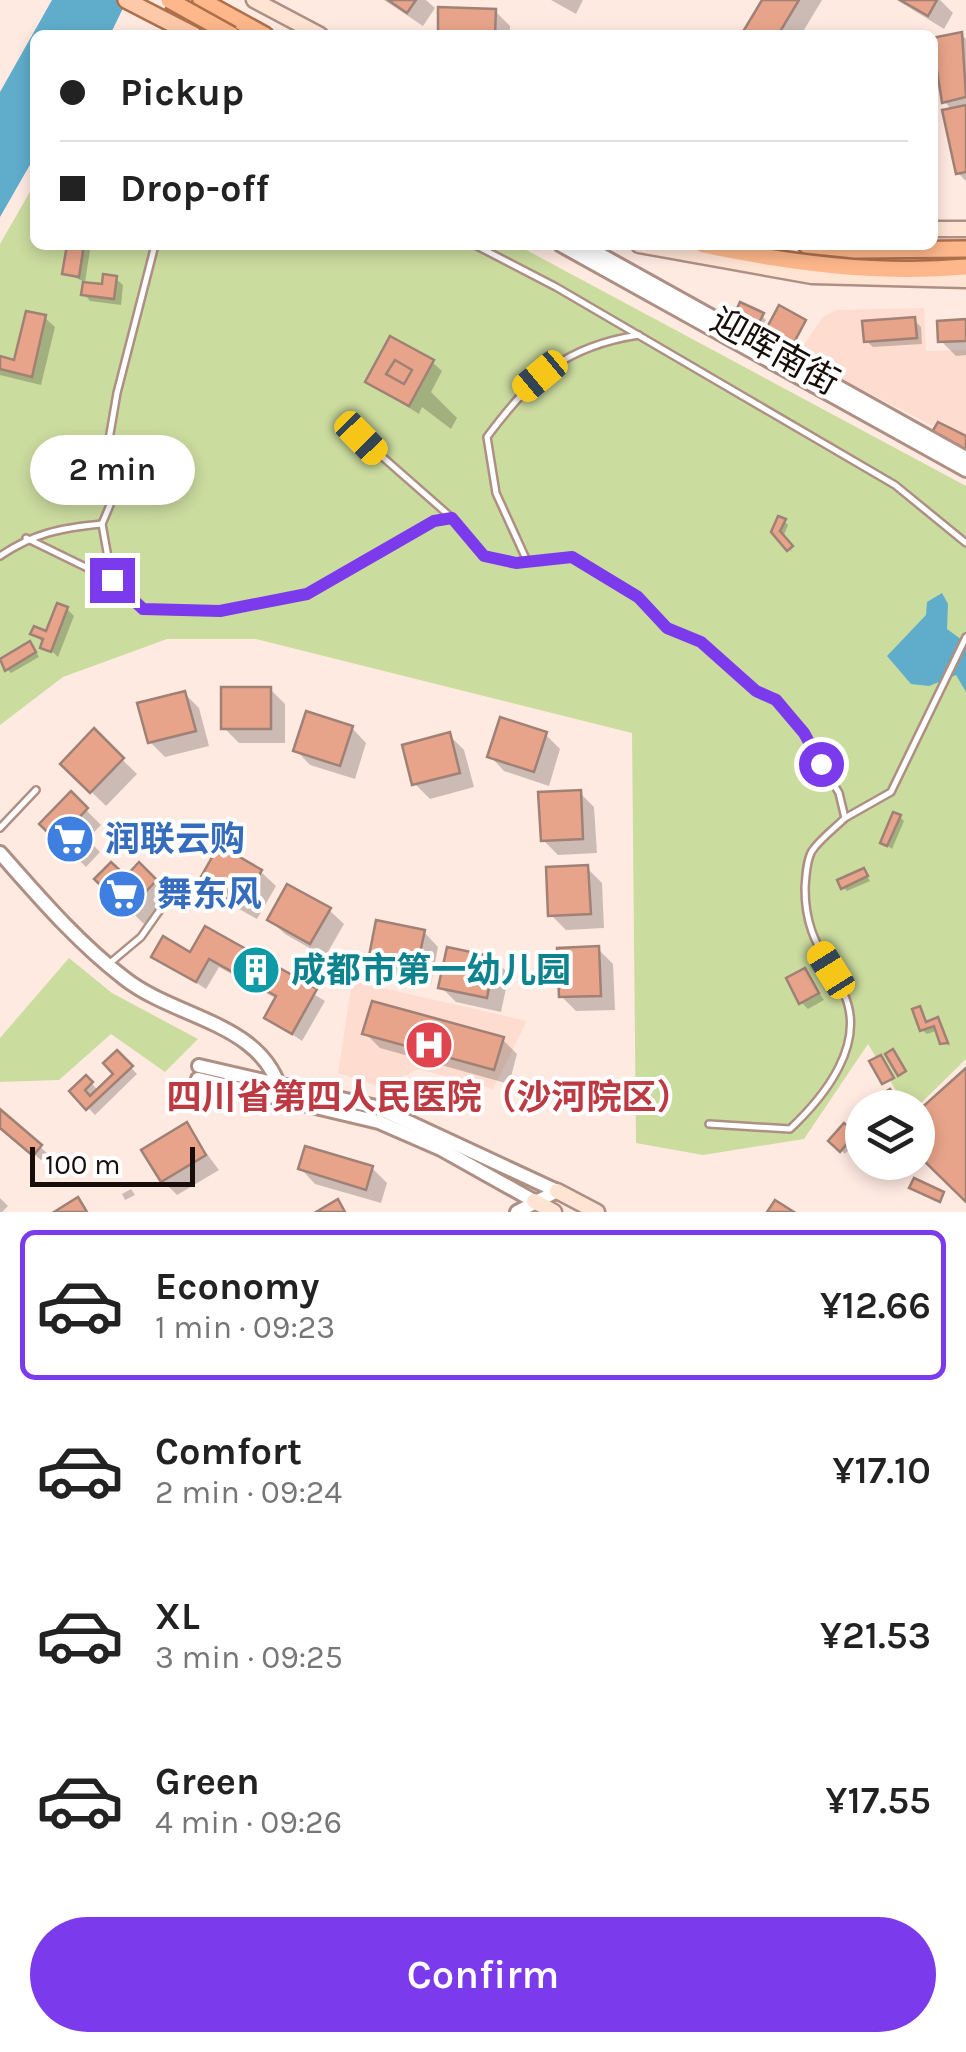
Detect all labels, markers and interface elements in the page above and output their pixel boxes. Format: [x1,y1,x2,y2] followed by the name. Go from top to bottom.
[120,70,244,115] text: Pickup
[120,166,269,211] text: Drop-off
[704,300,846,403] street label: 迎晖南街
[507,345,573,407] car
[329,406,393,470] car
[29,435,194,505] callout: 2 min
[69,451,156,488] text: 2 min
[90,558,135,603] route end
[799,742,844,787] route start
[44,813,96,865] supermarket icon: 润联云购
[105,819,245,860] place label: 润联云购
[96,868,148,920] supermarket icon: 舞东风
[157,874,262,915] place label: 舞东风
[802,937,860,1003] car
[230,944,282,996] building icon: 成都市第一幼儿园
[291,950,571,991] place label: 成都市第一幼儿园
[403,1019,455,1071] hospital icon: 四川省第四人民医院（沙河院区）
[166,1077,692,1118] place label: 四川省第四人民医院（沙河院区）
[845,1090,935,1180] map controls
[845,1090,935,1180] button: layers
[30,1142,195,1186] scale bar
[45,1148,120,1181] text: 100 m
[35,1260,125,1350] icon: car
[155,1264,319,1309] text: Economy
[820,1283,931,1328] text: ¥12.66
[155,1309,335,1346] text: 1 min · 09:23
[35,1425,125,1515] icon: car
[155,1429,302,1474] text: Comfort
[833,1448,931,1493] text: ¥17.10
[155,1474,342,1511] text: 2 min · 09:24
[35,1590,125,1680] icon: car
[155,1594,200,1639] text: XL
[820,1613,931,1658] text: ¥21.53
[155,1639,343,1676] text: 3 min · 09:25
[35,1755,125,1845] icon: car
[155,1759,260,1804] text: Green
[826,1778,931,1823] text: ¥17.55
[155,1804,342,1841] text: 4 min · 09:26
[30,1917,936,2032] button: Confirm

